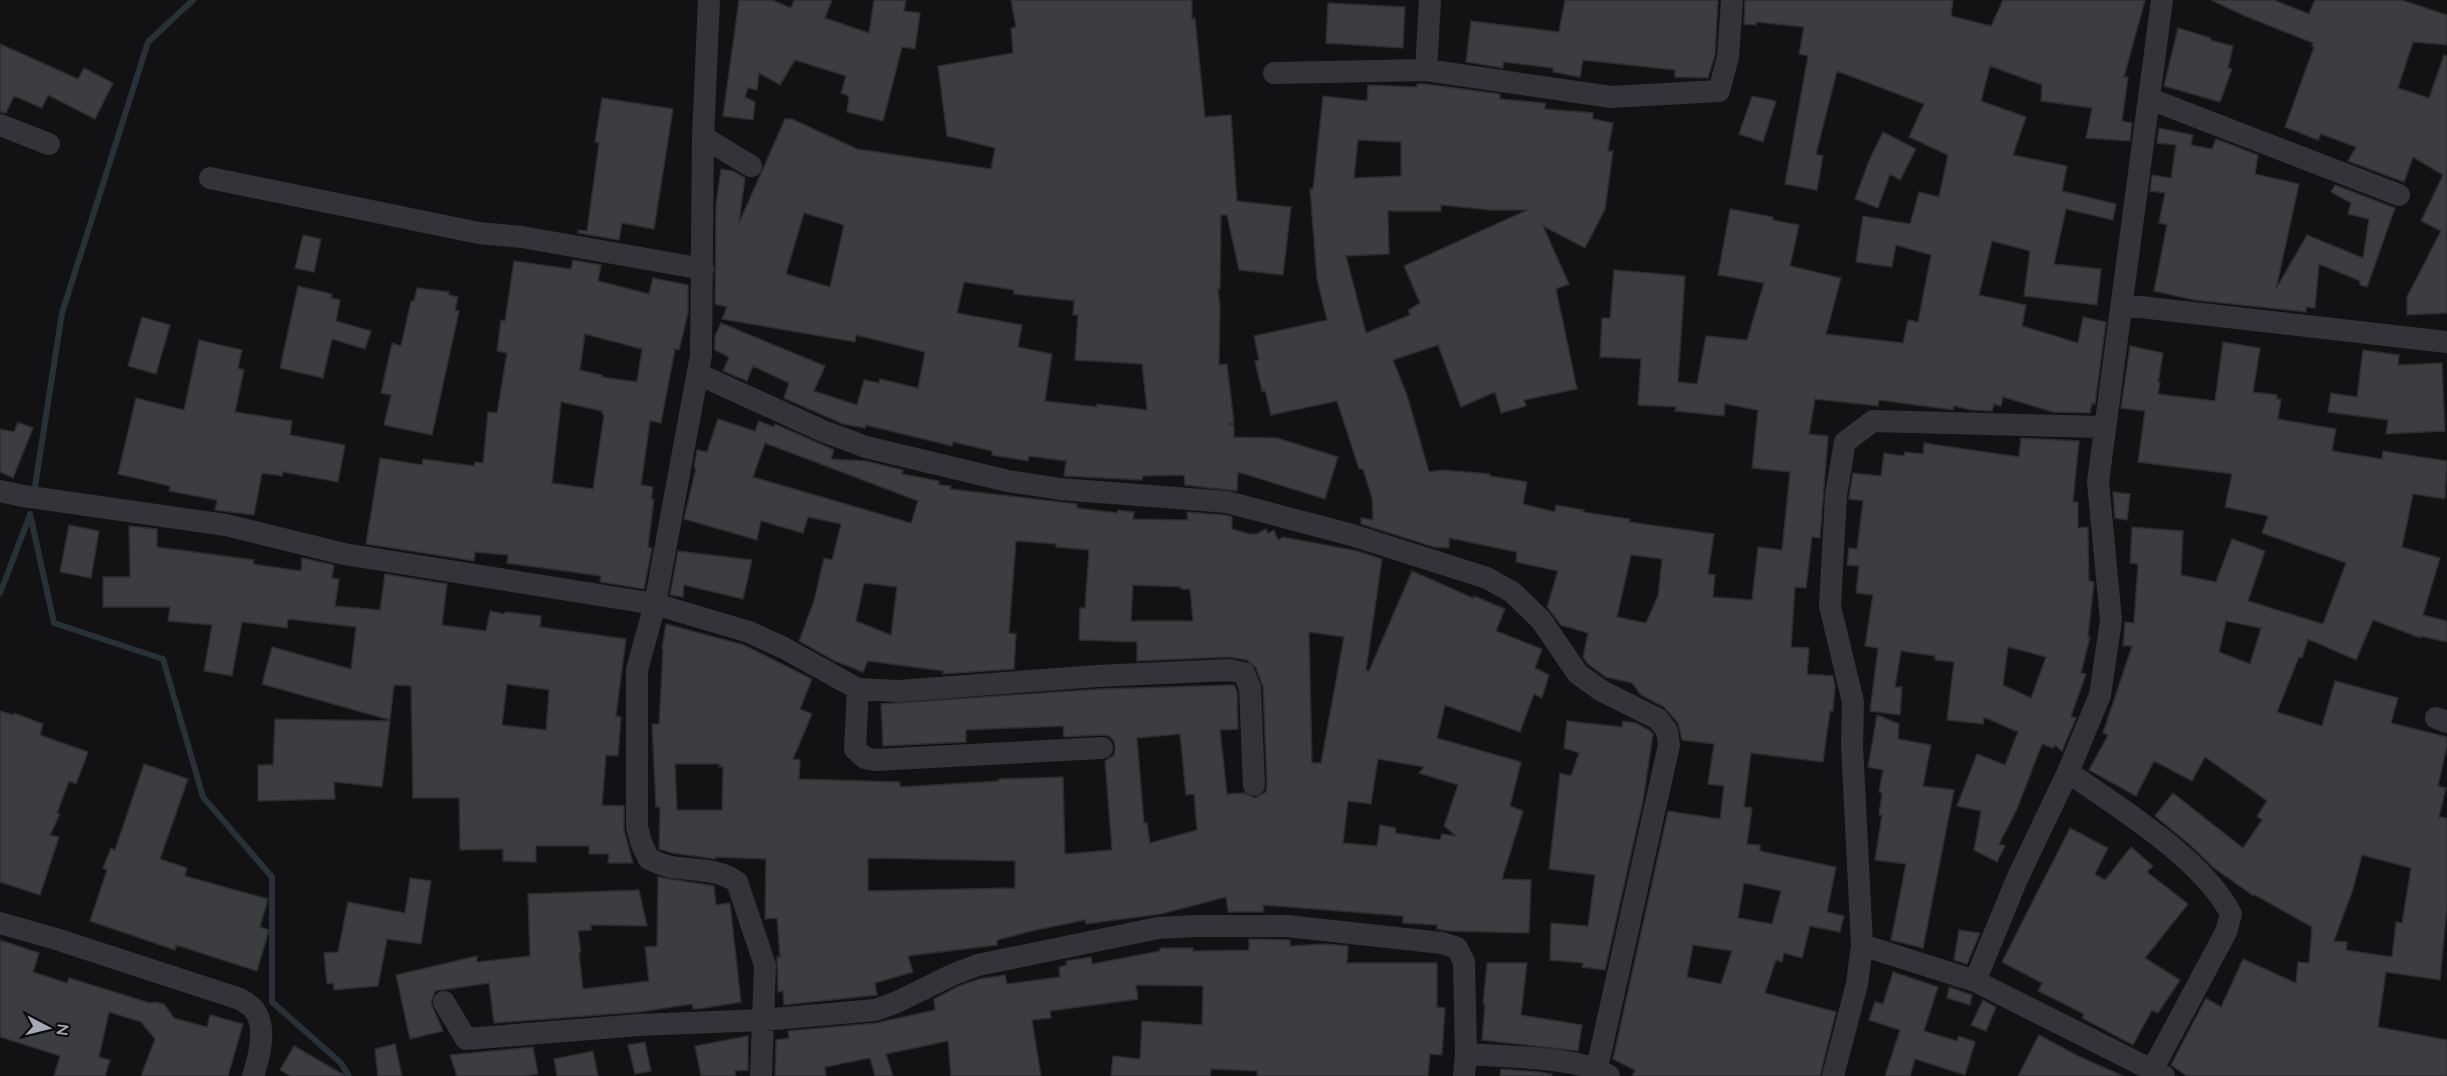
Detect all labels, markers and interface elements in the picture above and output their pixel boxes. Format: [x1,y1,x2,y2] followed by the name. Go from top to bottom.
[18,998,78,1058] north arrow
[52,1023,74,1037] text: N

